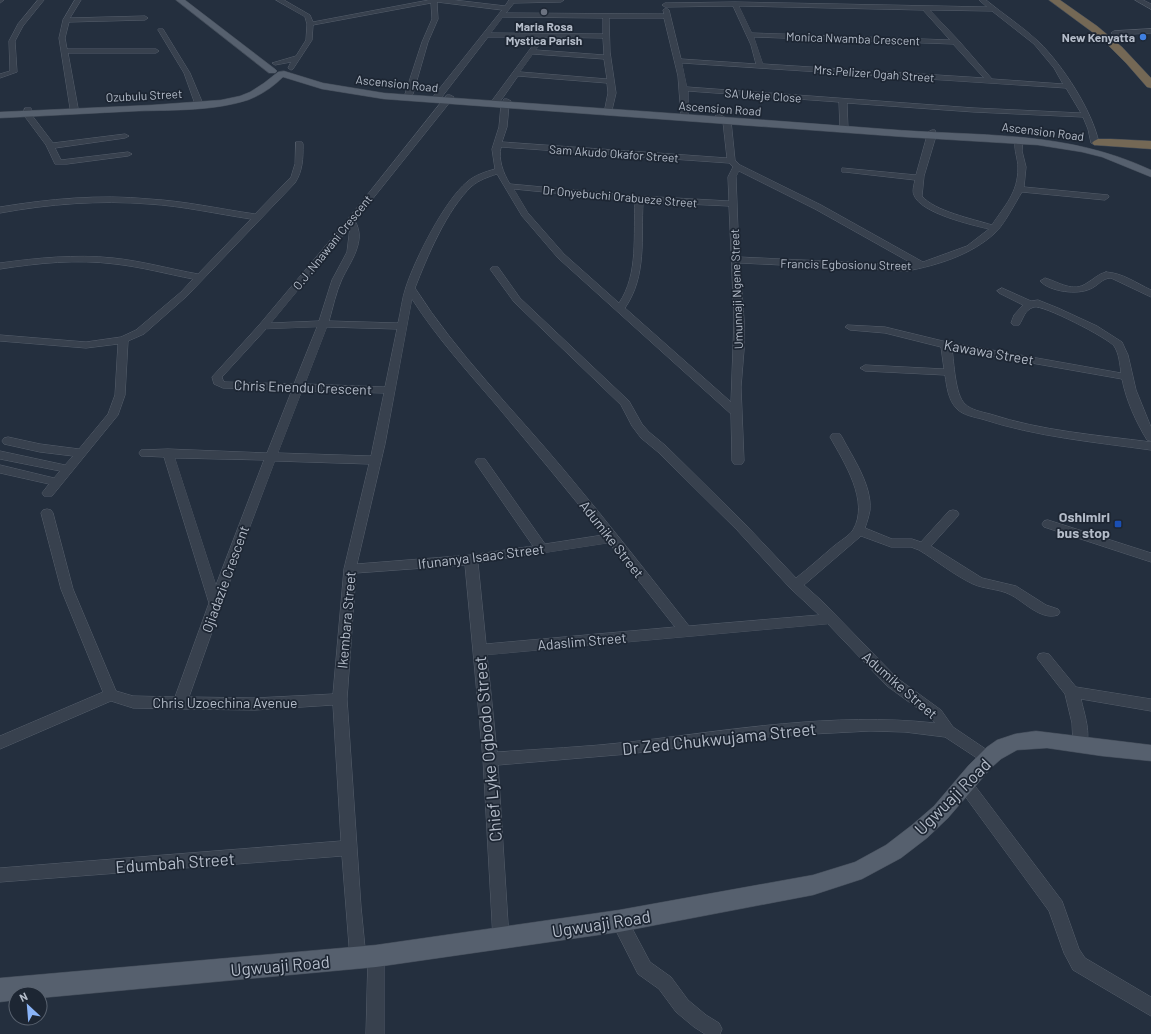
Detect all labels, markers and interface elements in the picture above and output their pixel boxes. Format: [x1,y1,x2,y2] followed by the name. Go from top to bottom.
[539,7,549,17] marker: Maria Rosa Mystica Parish
[506,19,582,47] place label: Maria Rosa Mystica Parish
[786,29,920,47] street label: Monica Nwamba Crescent
[1062,30,1135,44] place label: New Kenyatta
[1138,32,1148,42] marker: New Kenyatta
[813,62,935,84] street label: Mrs.Pelizer Ogah Street
[355,72,439,94] street label: Ascension Road
[724,85,802,105] street label: SA Ukeje Close
[105,86,183,104] street label: Ozubulu Street
[678,98,762,118] street label: Ascension Road
[1001,119,1085,143] street label: Ascension Road
[549,141,679,165] street label: Sam Akudo Okafor Street
[542,182,698,210] street label: Dr Onyebuchi Orabueze Street
[290,192,374,292] street label: O.J .Nnawani Crescent
[727,229,745,349] street label: Umunnaji Ngene Street
[780,256,912,272] street label: Francis Egbosionu Street
[943,336,1035,368] street label: Kawawa Street
[234,376,372,398] street label: Chris Enendu Crescent
[576,497,648,581] street label: Adumike Street
[1057,508,1110,541] place label: Oshimiri bus stop
[1113,519,1123,529] marker: Oshimiri bus stop
[198,523,252,635] street label: Ojiadazie Crescent
[417,540,545,572] street label: Ifunanya Isaac Street
[333,571,359,669] street label: Ikembara Street
[537,629,627,653] street label: Adaslim Street
[859,648,941,722] street label: Adumike Street
[469,655,505,843] street label: Chief Lyke Ogbodo Street
[152,694,298,711] street label: Chris Uzoechina Avenue
[621,718,817,758] street label: Dr Zed Chukwujama Street
[910,754,994,838] street label: Ugwuaji Road
[115,848,235,876] street label: Edumbah Street
[550,905,652,941] street label: Ugwuaji Road
[229,951,331,979] street label: Ugwuaji Road
[8,986,48,1026] north arrow
[17,989,30,1004] text: N

